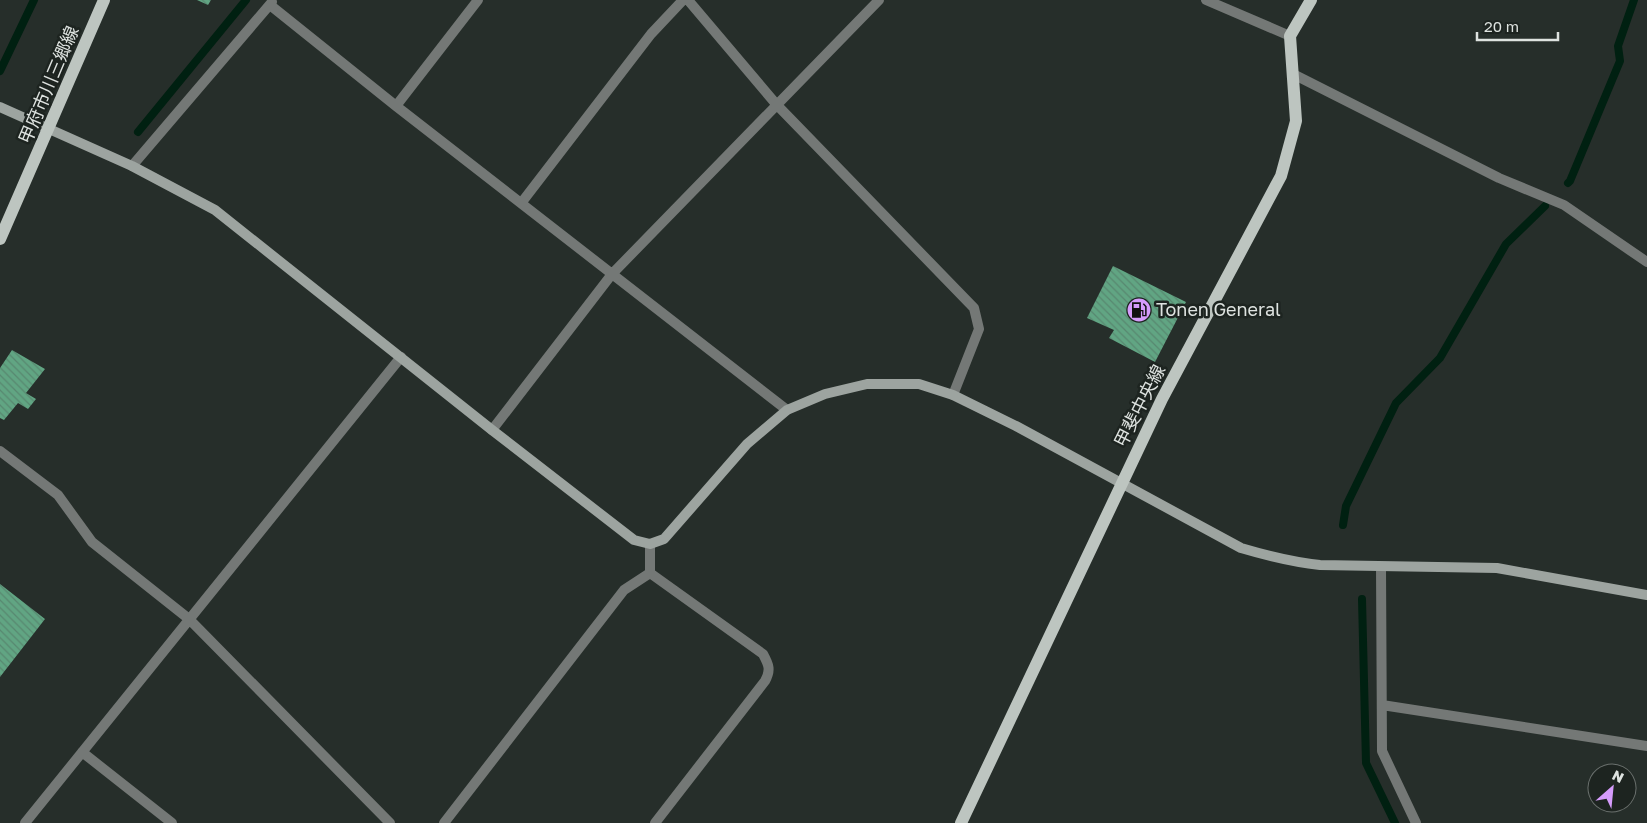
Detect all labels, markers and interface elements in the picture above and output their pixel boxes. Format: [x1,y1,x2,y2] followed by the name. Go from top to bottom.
[1477,10,1558,42] scale bar
[1484,17,1519,35] text: 20 m
[13,22,83,147] street label: 甲府市川三郷線
[1126,297,1152,323] fuel station icon: Tonen General
[1156,298,1281,320] place label: Tonen General
[1109,360,1169,451] street label: 甲斐中央線
[1587,763,1637,813] north arrow
[1610,766,1627,786] text: N

